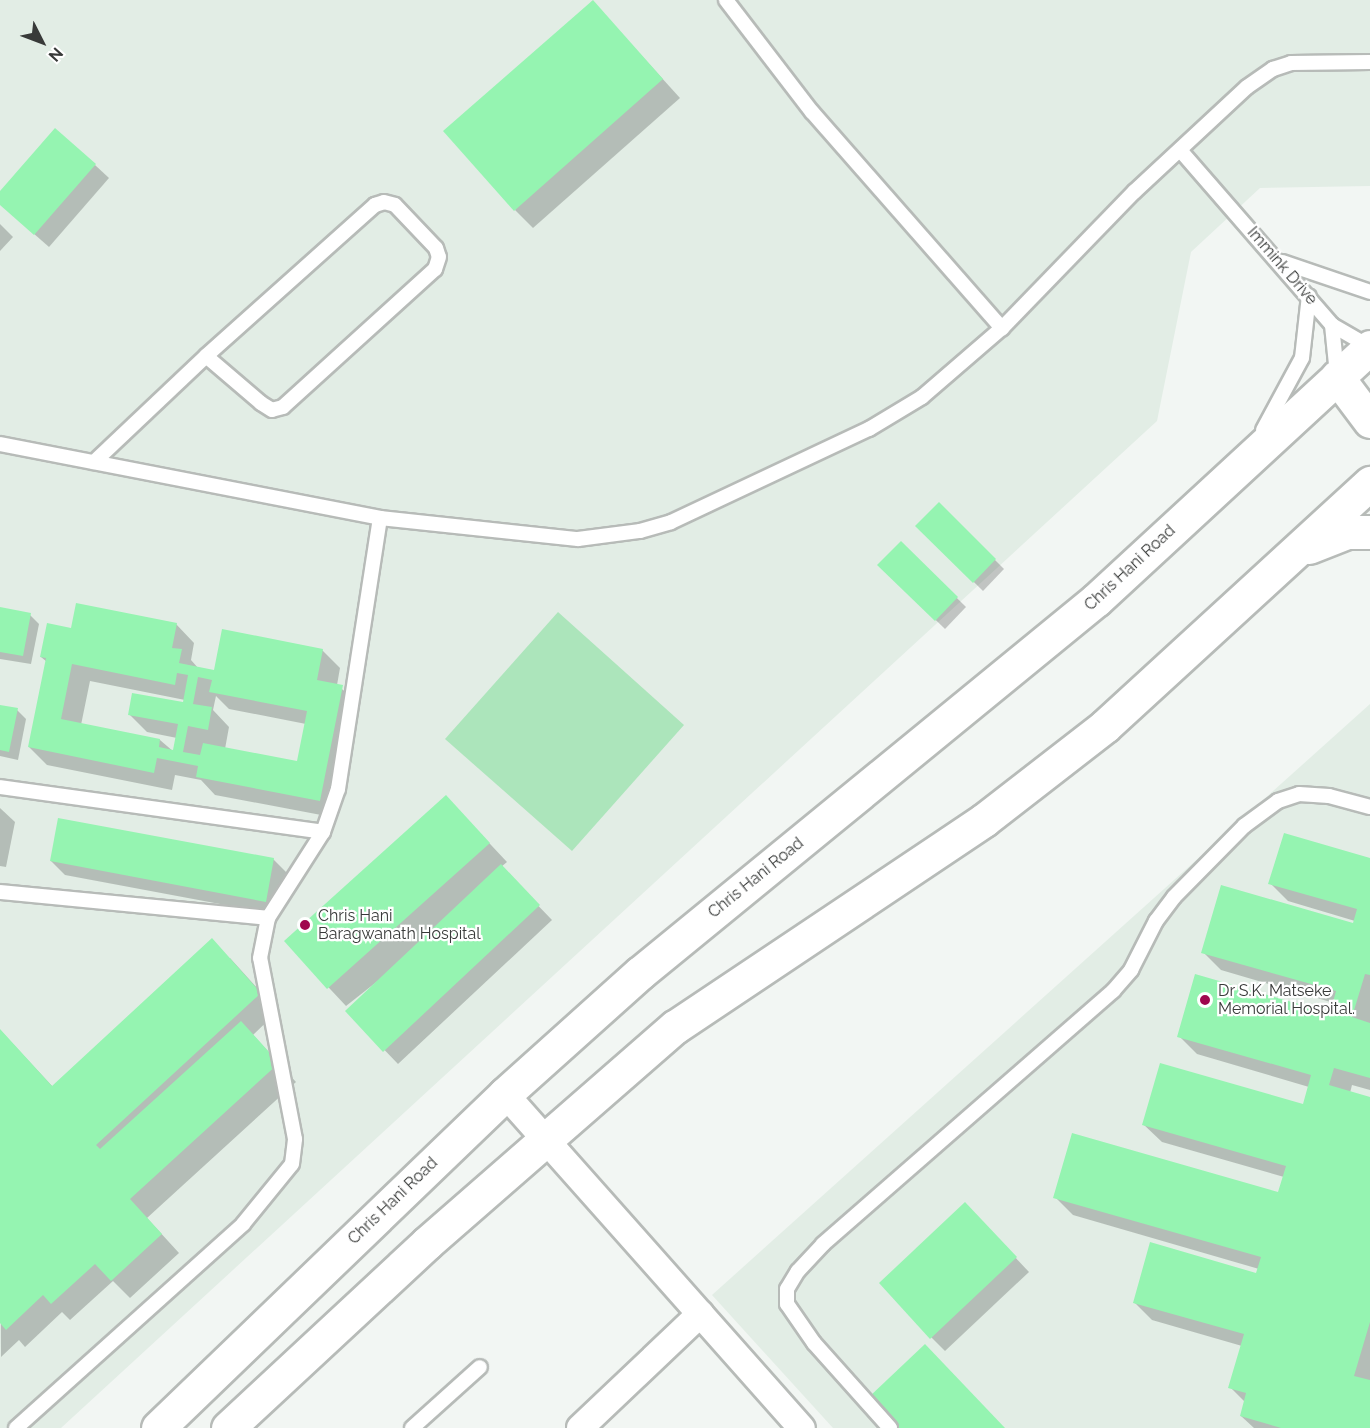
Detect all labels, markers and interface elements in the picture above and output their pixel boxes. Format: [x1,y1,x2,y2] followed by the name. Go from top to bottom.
[12,12,72,72] north arrow
[45,43,67,65] text: N
[1243,223,1321,309] street label: Immink Drive
[1081,521,1179,615] street label: Chris Hani Road
[705,834,807,922] street label: Chris Hani Road
[318,906,481,944] place label: Chris Hani Baragwanath Hospital
[296,916,314,934] marker: Chris Hani Baragwanath Hospital
[1218,981,1356,1019] place label: Dr S.K. Matseke Memorial Hospital.
[1196,991,1214,1009] marker: Dr S.K. Matseke Memorial Hospital.
[344,1153,442,1249] street label: Chris Hani Road

